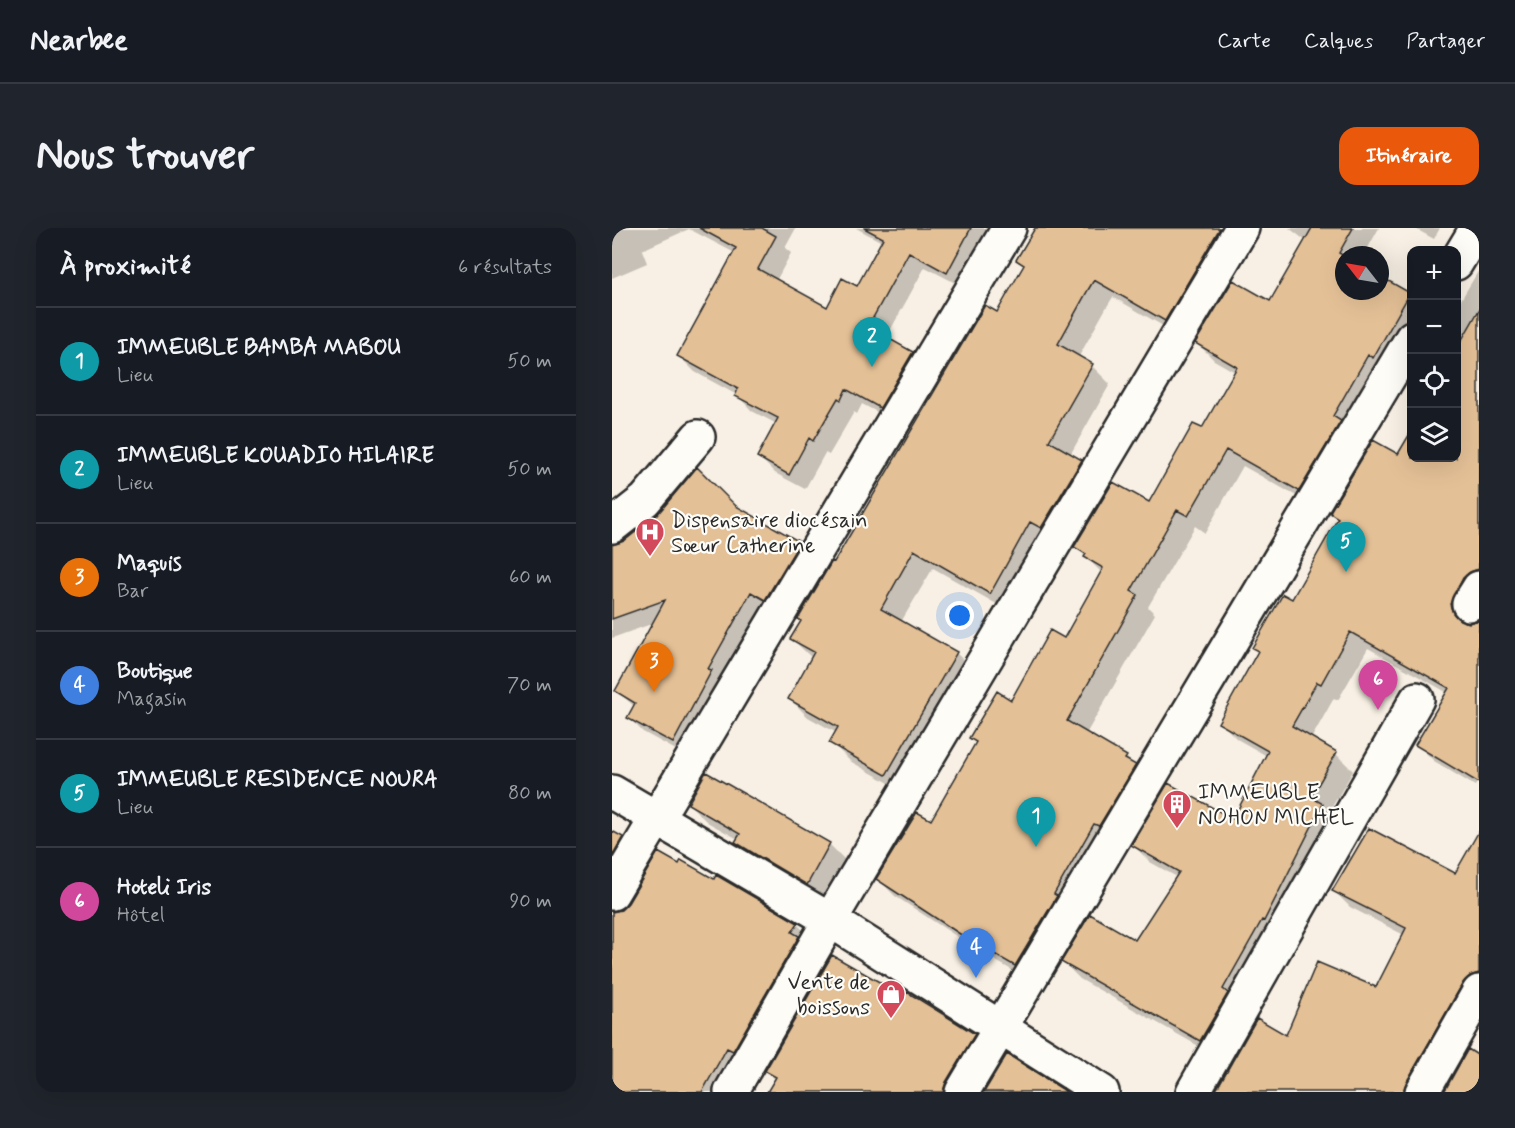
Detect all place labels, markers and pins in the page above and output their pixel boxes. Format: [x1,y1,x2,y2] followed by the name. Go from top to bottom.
[852,318,892,367] pin: 2
[671,507,868,560] place label: Dispensaire diocésain Sœur Catherine
[634,516,666,558] hospital icon: Dispensaire diocésain Sœur Catherine
[1326,522,1366,572] pin: 5
[634,642,674,692] pin: 3
[1358,660,1398,710] pin: 6
[1198,779,1354,832] place label: IMMEUBLE NOHON MICHEL
[1161,788,1193,830] building icon: IMMEUBLE NOHON MICHEL
[1016,798,1056,847] pin: 1
[956,928,996,978] pin: 4
[787,969,870,1022] place label: Vente de boissons
[875,978,907,1020] shop icon: Vente de boissons

